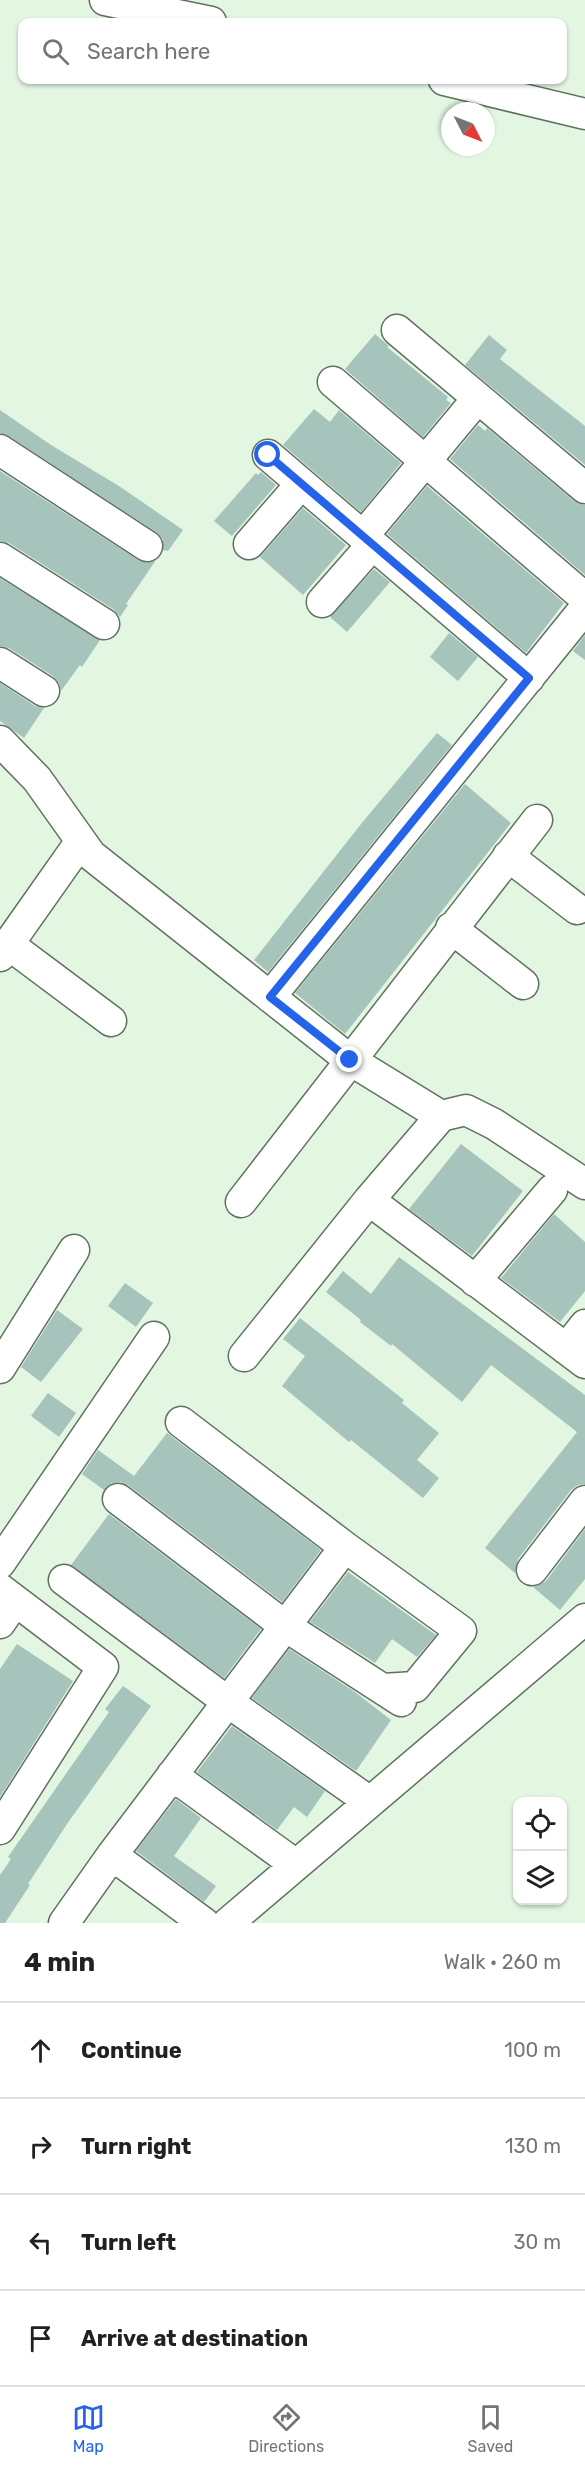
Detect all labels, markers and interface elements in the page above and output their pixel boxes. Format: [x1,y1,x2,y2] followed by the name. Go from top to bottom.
[18,18,567,84] search box
[39,35,72,68] icon: search
[87,38,210,65] text: Search here
[441,102,495,156] north arrow
[254,441,280,467] route start
[336,1046,362,1072] route end
[513,1797,567,1905] map controls
[513,1797,567,1851] button: locate
[513,1851,567,1905] button: layers
[24,1947,95,1978] text: 4 min
[444,1950,561,1974] text: Walk · 260 m
[24,2034,57,2067] icon: ahead
[81,2037,182,2064] text: Continue
[504,2038,561,2062] text: 100 m
[24,2130,57,2163] icon: right
[81,2133,191,2160] text: Turn right
[505,2134,561,2158] text: 130 m
[24,2226,57,2259] icon: left
[81,2229,176,2256] text: Turn left
[514,2230,561,2254] text: 30 m
[24,2322,57,2355] icon: arrive
[81,2325,308,2352] text: Arrive at destination
[72,2401,105,2456] tab: Map
[248,2401,324,2456] tab: Directions
[468,2401,513,2456] tab: Saved

